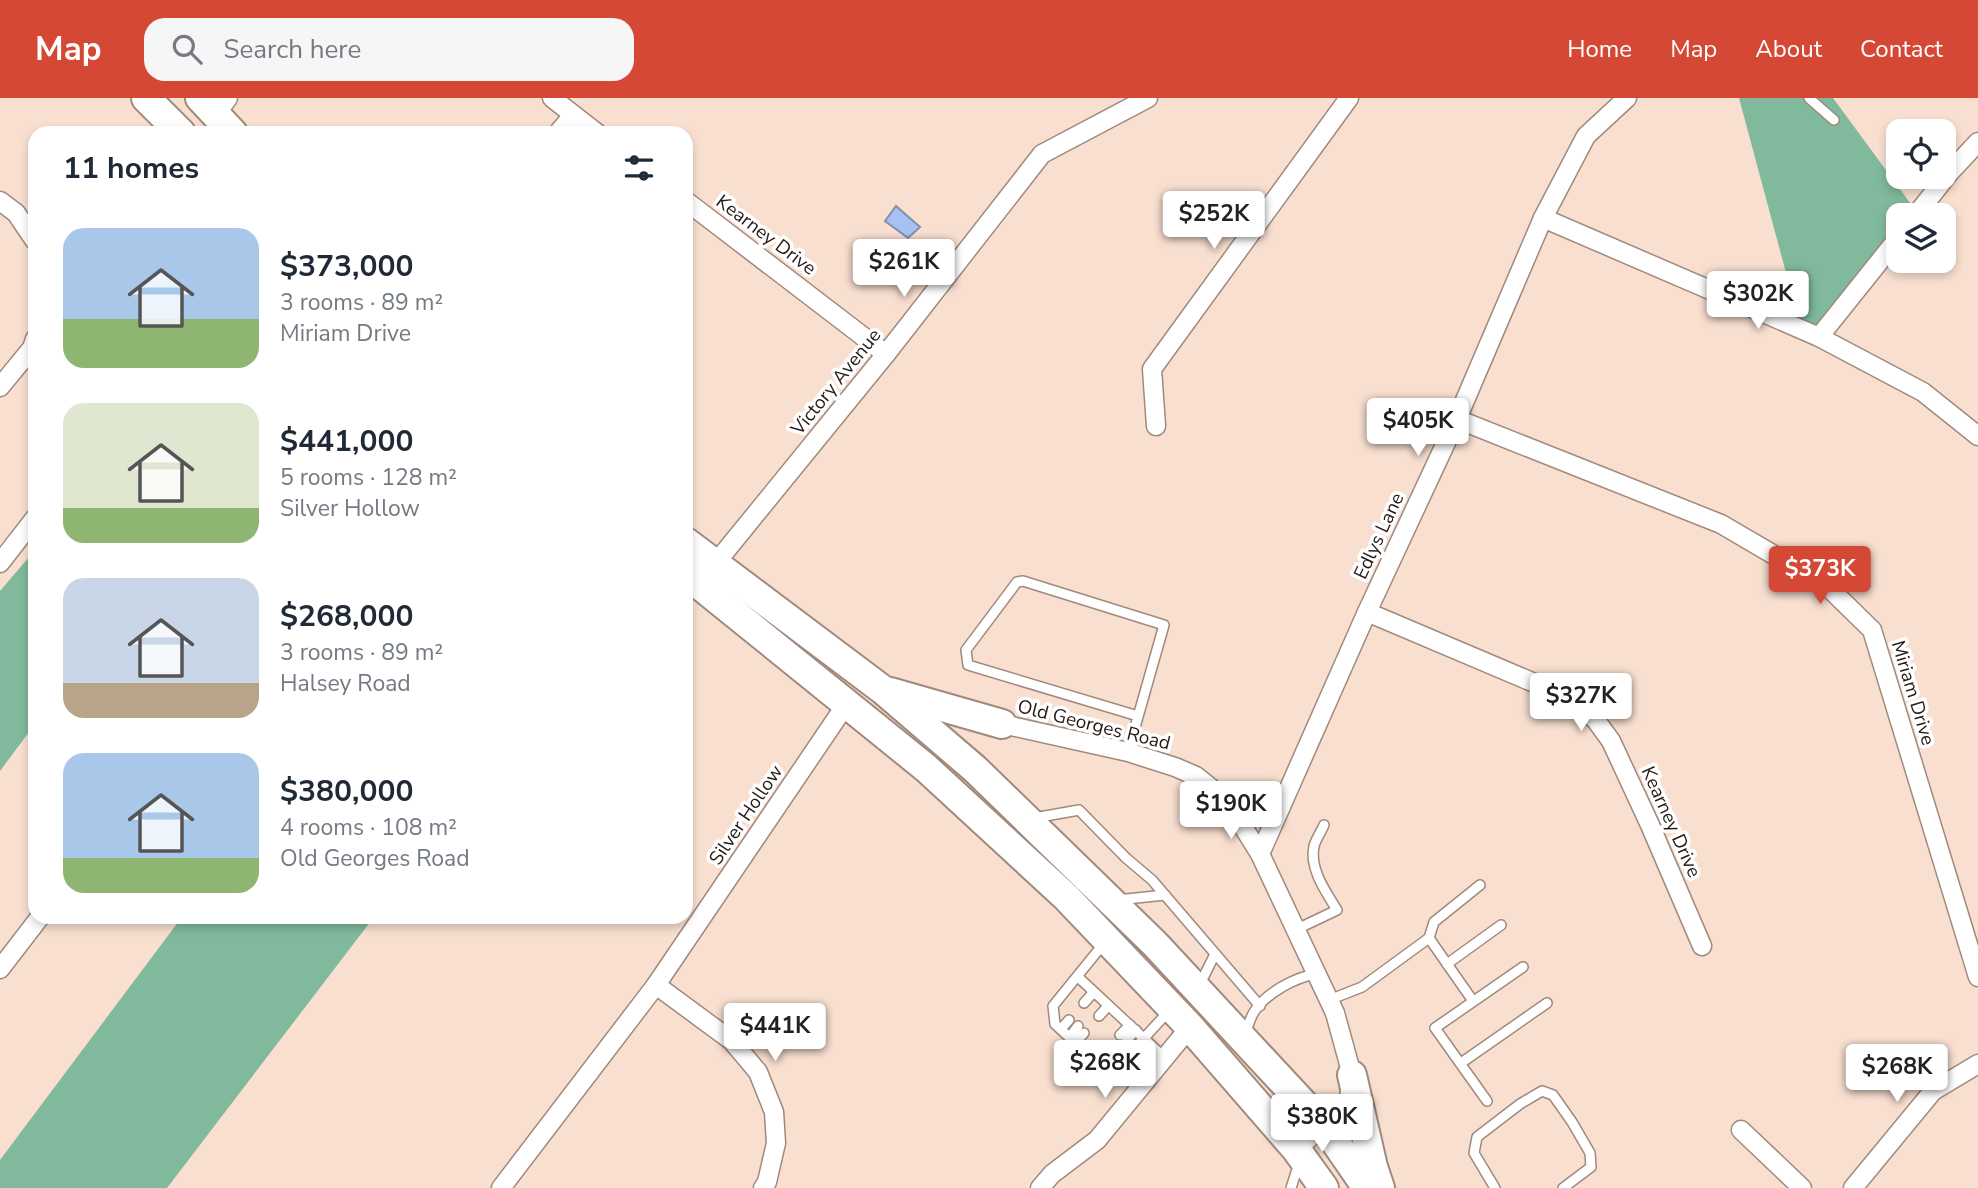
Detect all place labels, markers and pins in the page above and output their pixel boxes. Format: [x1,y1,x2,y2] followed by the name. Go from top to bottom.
[1165,192,1263,251] pin: $252K
[855,240,953,299] pin: $261K
[1709,272,1807,331] pin: $302K
[1369,398,1467,458] pin: $405K
[1771,546,1869,606] pin: $373K
[1532,674,1630,733] pin: $327K
[1182,782,1280,841] pin: $190K
[726,1004,824,1063] pin: $441K
[1056,1040,1154,1100] pin: $268K
[1848,1044,1946,1104] pin: $268K
[1273,1094,1371,1154] pin: $380K

